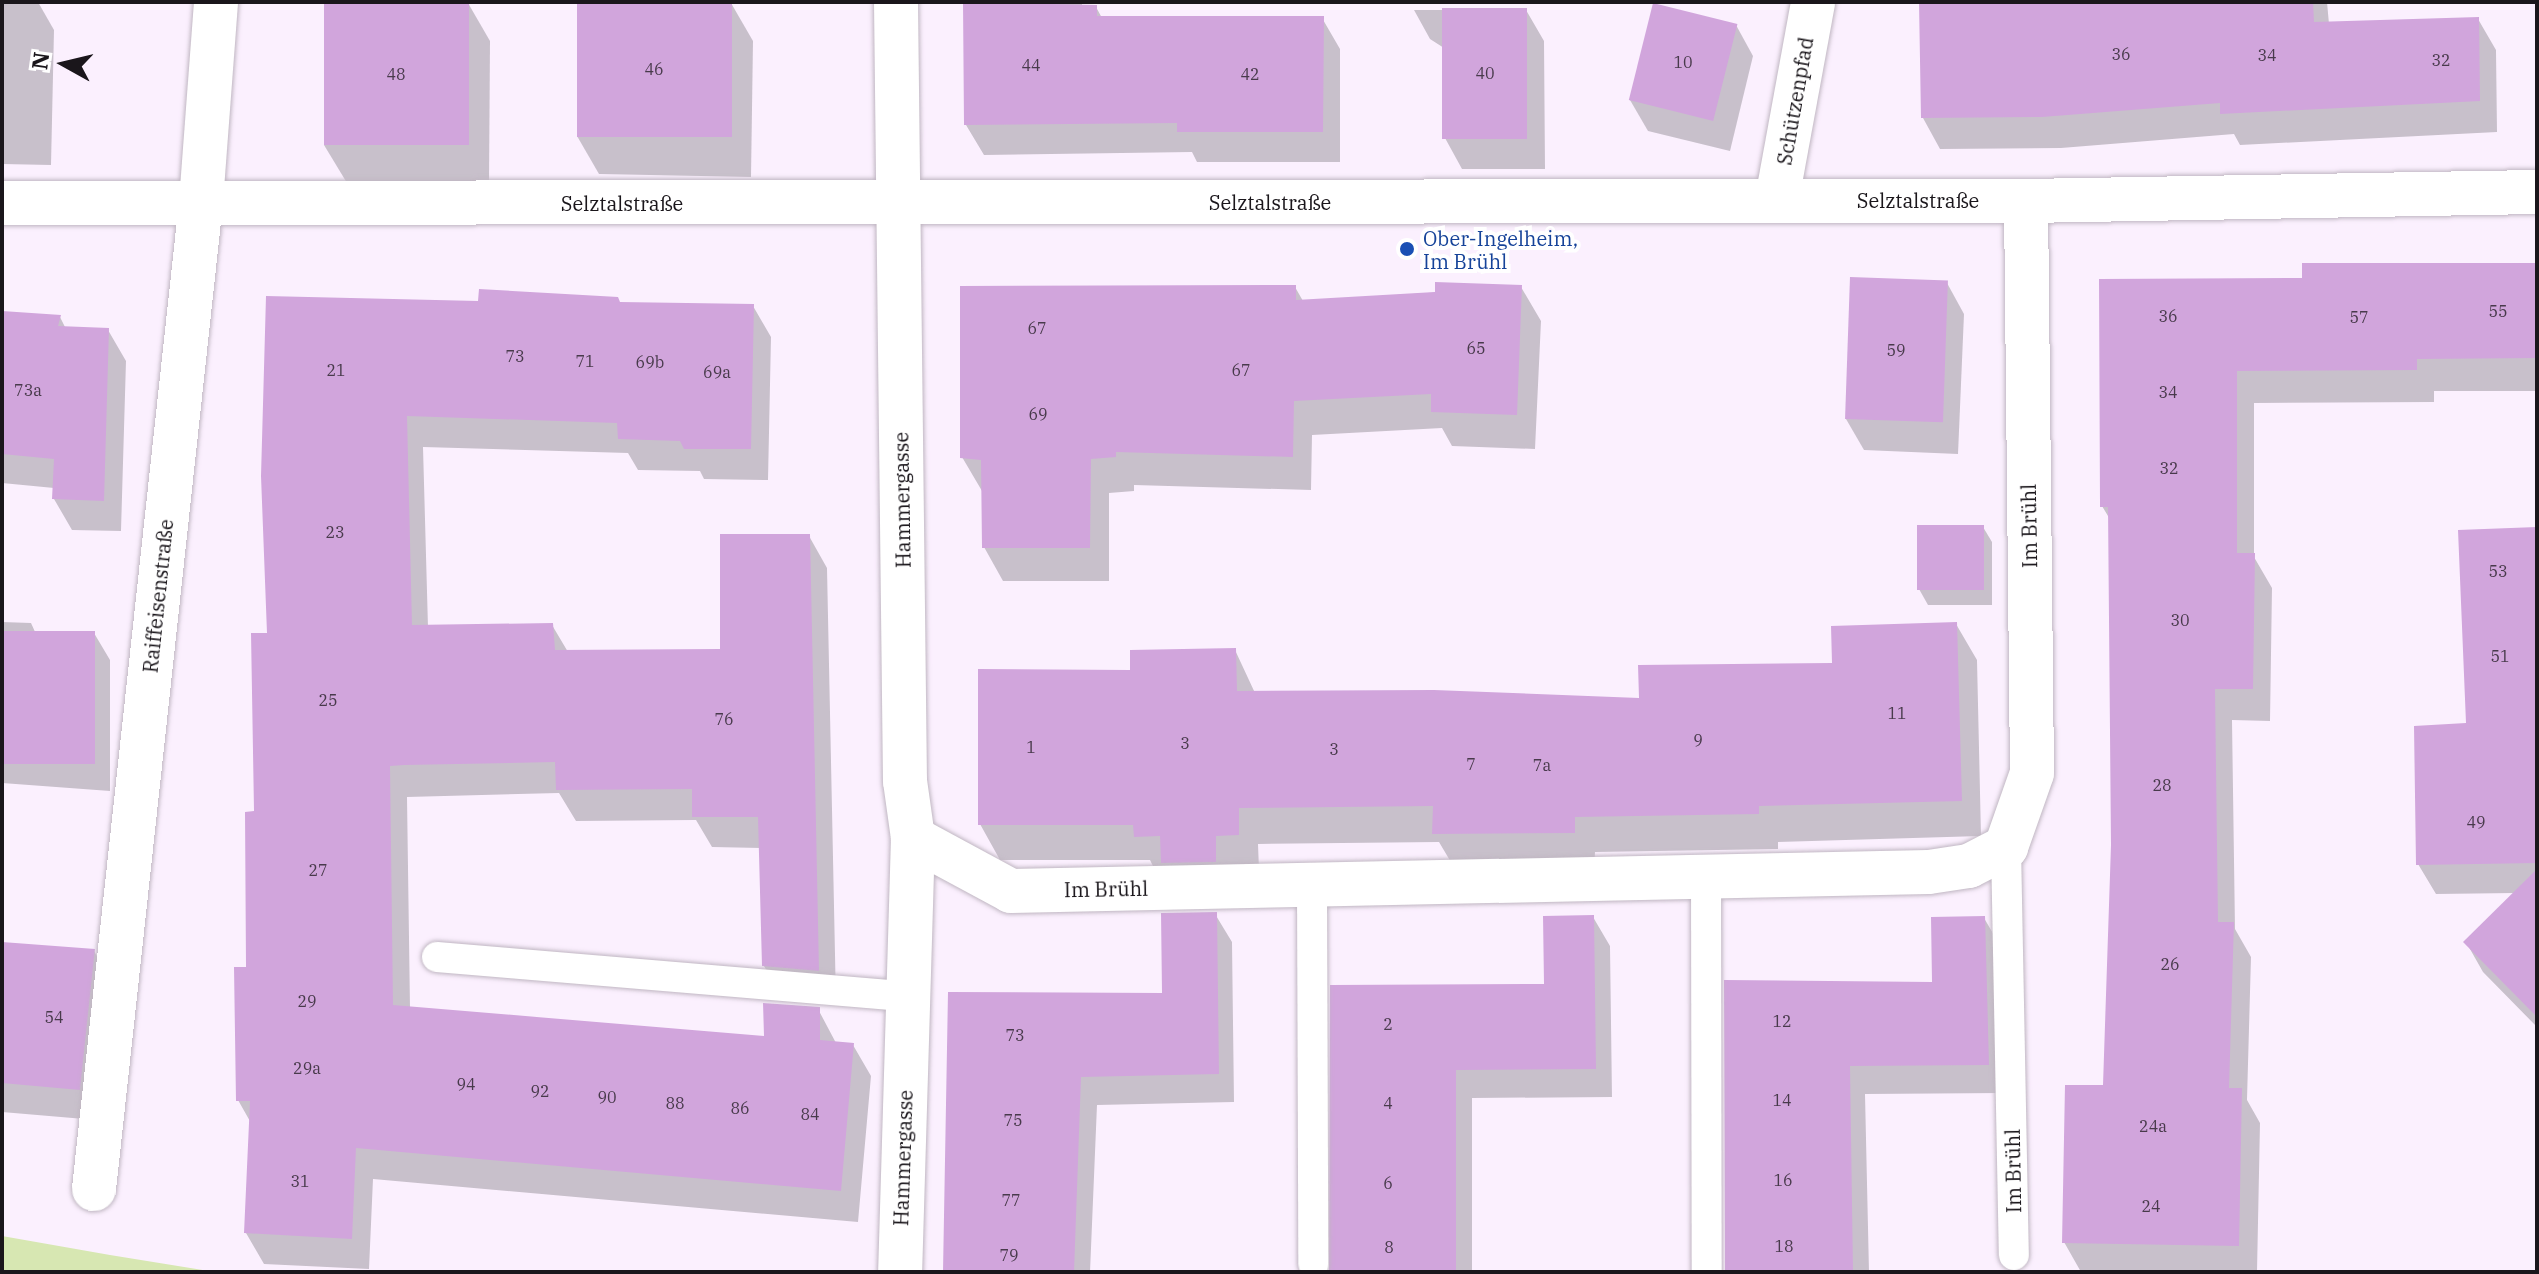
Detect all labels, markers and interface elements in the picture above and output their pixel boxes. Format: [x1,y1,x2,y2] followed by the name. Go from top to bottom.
[24,24,104,104] north arrow
[1772,35,1818,167] street label: Schützenpfad
[2111,44,2131,64] house number: 36
[2257,45,2277,65] house number: 34
[24,50,55,71] text: N
[2431,50,2451,70] house number: 32
[1673,52,1693,72] house number: 10
[1021,55,1041,75] house number: 44
[644,59,664,79] house number: 46
[1475,63,1495,83] house number: 40
[386,64,406,84] house number: 48
[1240,64,1260,84] house number: 42
[1857,188,1979,212] street label: Selztalstraße
[1209,190,1331,214] street label: Selztalstraße
[561,191,683,215] street label: Selztalstraße
[1423,226,1578,273] place label: Ober-Ingelheim, Im Brühl
[1398,240,1416,258] marker: Ober-Ingelheim, Im Brühl
[2488,301,2508,321] house number: 55
[2158,306,2178,326] house number: 36
[2349,307,2369,327] house number: 57
[1027,318,1047,338] house number: 67
[1466,338,1486,358] house number: 65
[1886,340,1906,360] house number: 59
[505,346,525,366] house number: 73
[575,351,595,371] house number: 71
[636,352,664,372] house number: 69b
[326,360,346,380] house number: 21
[1231,360,1251,380] house number: 67
[703,362,731,382] house number: 69a
[14,380,42,400] house number: 73a
[2158,382,2178,402] house number: 34
[1028,404,1048,424] house number: 69
[889,432,915,568] street label: Hammergasse
[2159,458,2179,478] house number: 32
[2016,484,2042,568] street label: Im Brühl
[138,518,178,674] street label: Raiffeisenstraße
[325,522,345,542] house number: 23
[2488,561,2508,581] house number: 53
[2170,610,2190,630] house number: 30
[2490,646,2510,666] house number: 51
[318,690,338,710] house number: 25
[1887,703,1907,723] house number: 11
[714,709,734,729] house number: 76
[1693,730,1703,750] house number: 9
[1180,733,1190,753] house number: 3
[1026,737,1036,757] house number: 1
[1329,739,1339,759] house number: 3
[1466,754,1476,774] house number: 7
[1533,755,1551,775] house number: 7a
[2152,775,2172,795] house number: 28
[2466,812,2486,832] house number: 49
[308,860,328,880] house number: 27
[1064,876,1148,902] street label: Im Brühl
[2160,954,2180,974] house number: 26
[297,991,317,1011] house number: 29
[44,1007,64,1027] house number: 54
[1772,1011,1792,1031] house number: 12
[1383,1014,1393,1034] house number: 2
[1005,1025,1025,1045] house number: 73
[293,1058,321,1078] house number: 29a
[456,1074,476,1094] house number: 94
[530,1081,550,1101] house number: 92
[597,1087,617,1107] house number: 90
[889,1090,917,1226] street label: Hammergasse
[1772,1090,1792,1110] house number: 14
[665,1093,685,1113] house number: 88
[1383,1093,1393,1113] house number: 4
[730,1098,750,1118] house number: 86
[800,1104,820,1124] house number: 84
[1003,1110,1023,1130] house number: 75
[2139,1116,2167,1136] house number: 24a
[2000,1129,2026,1213] street label: Im Brühl
[1773,1170,1793,1190] house number: 16
[290,1171,310,1191] house number: 31
[1383,1173,1393,1193] house number: 6
[1001,1190,1021,1210] house number: 77
[2141,1196,2161,1216] house number: 24
[1774,1236,1794,1256] house number: 18
[1384,1237,1394,1257] house number: 8
[999,1245,1019,1265] house number: 79

